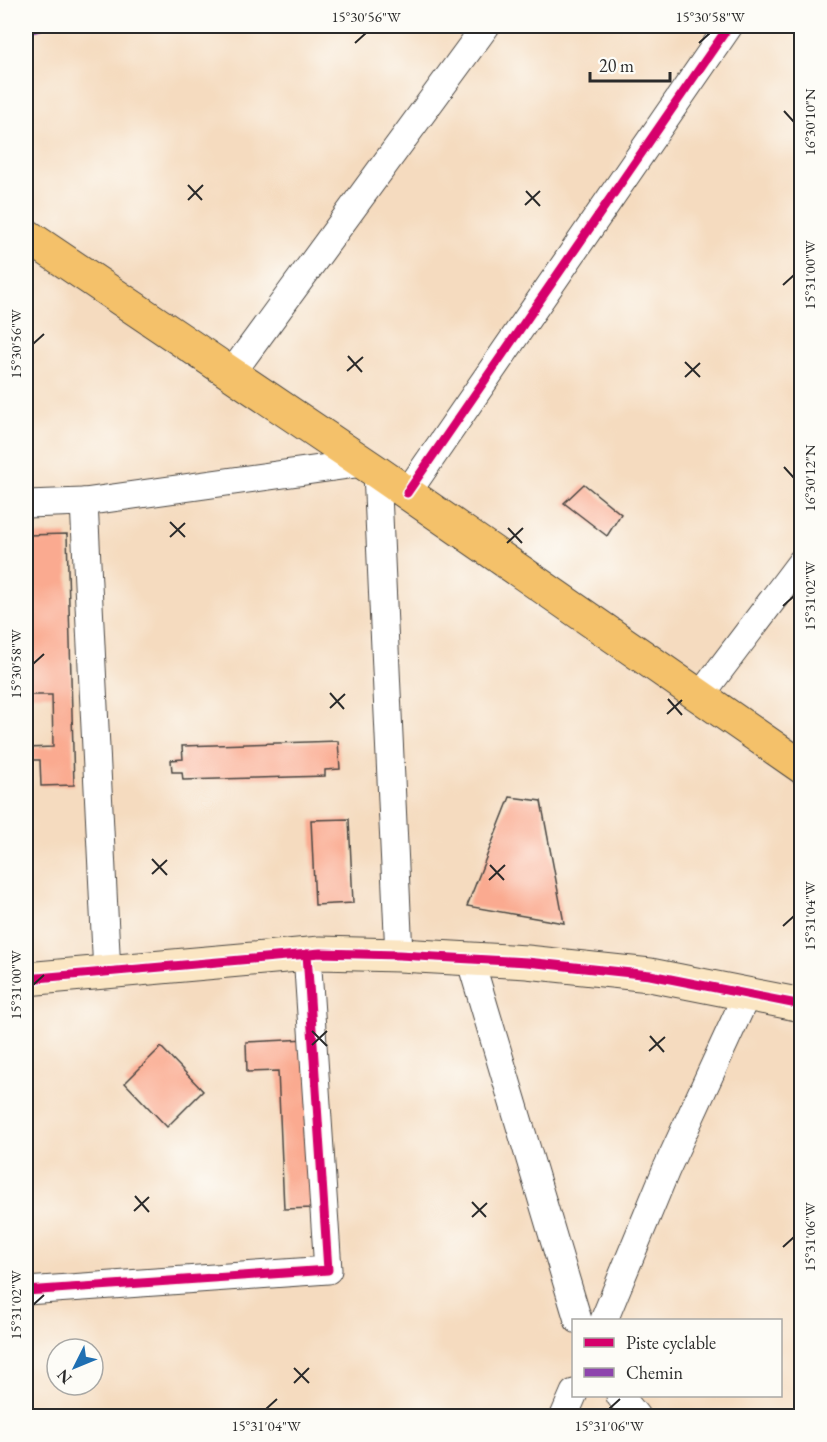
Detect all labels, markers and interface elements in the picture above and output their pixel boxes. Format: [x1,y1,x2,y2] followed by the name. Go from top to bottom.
[331,7,401,26] text: 15°30'56"W
[675,7,745,26] text: 15°30'58"W
[590,45,670,83] scale bar
[599,54,634,77] text: 20 m
[800,88,819,156] text: 16°30'10"N
[800,240,819,310] text: 15°31'00"W
[6,309,25,379] text: 15°30'56"W
[800,444,819,512] text: 16°30'12"N
[800,561,819,631] text: 15°31'02"W
[6,629,25,699] text: 15°30'58"W
[800,881,819,951] text: 15°31'04"W
[6,950,25,1020] text: 15°31'00"W
[800,1202,819,1272] text: 15°31'06"W
[6,1270,25,1340] text: 15°31'02"W
[572,1319,782,1397] legend
[626,1331,716,1354] text: Piste cyclable
[45,1337,105,1397] north arrow
[626,1361,683,1384] text: Chemin
[52,1365,76,1389] text: N
[231,1416,301,1435] text: 15°31'04"W
[574,1416,644,1435] text: 15°31'06"W

